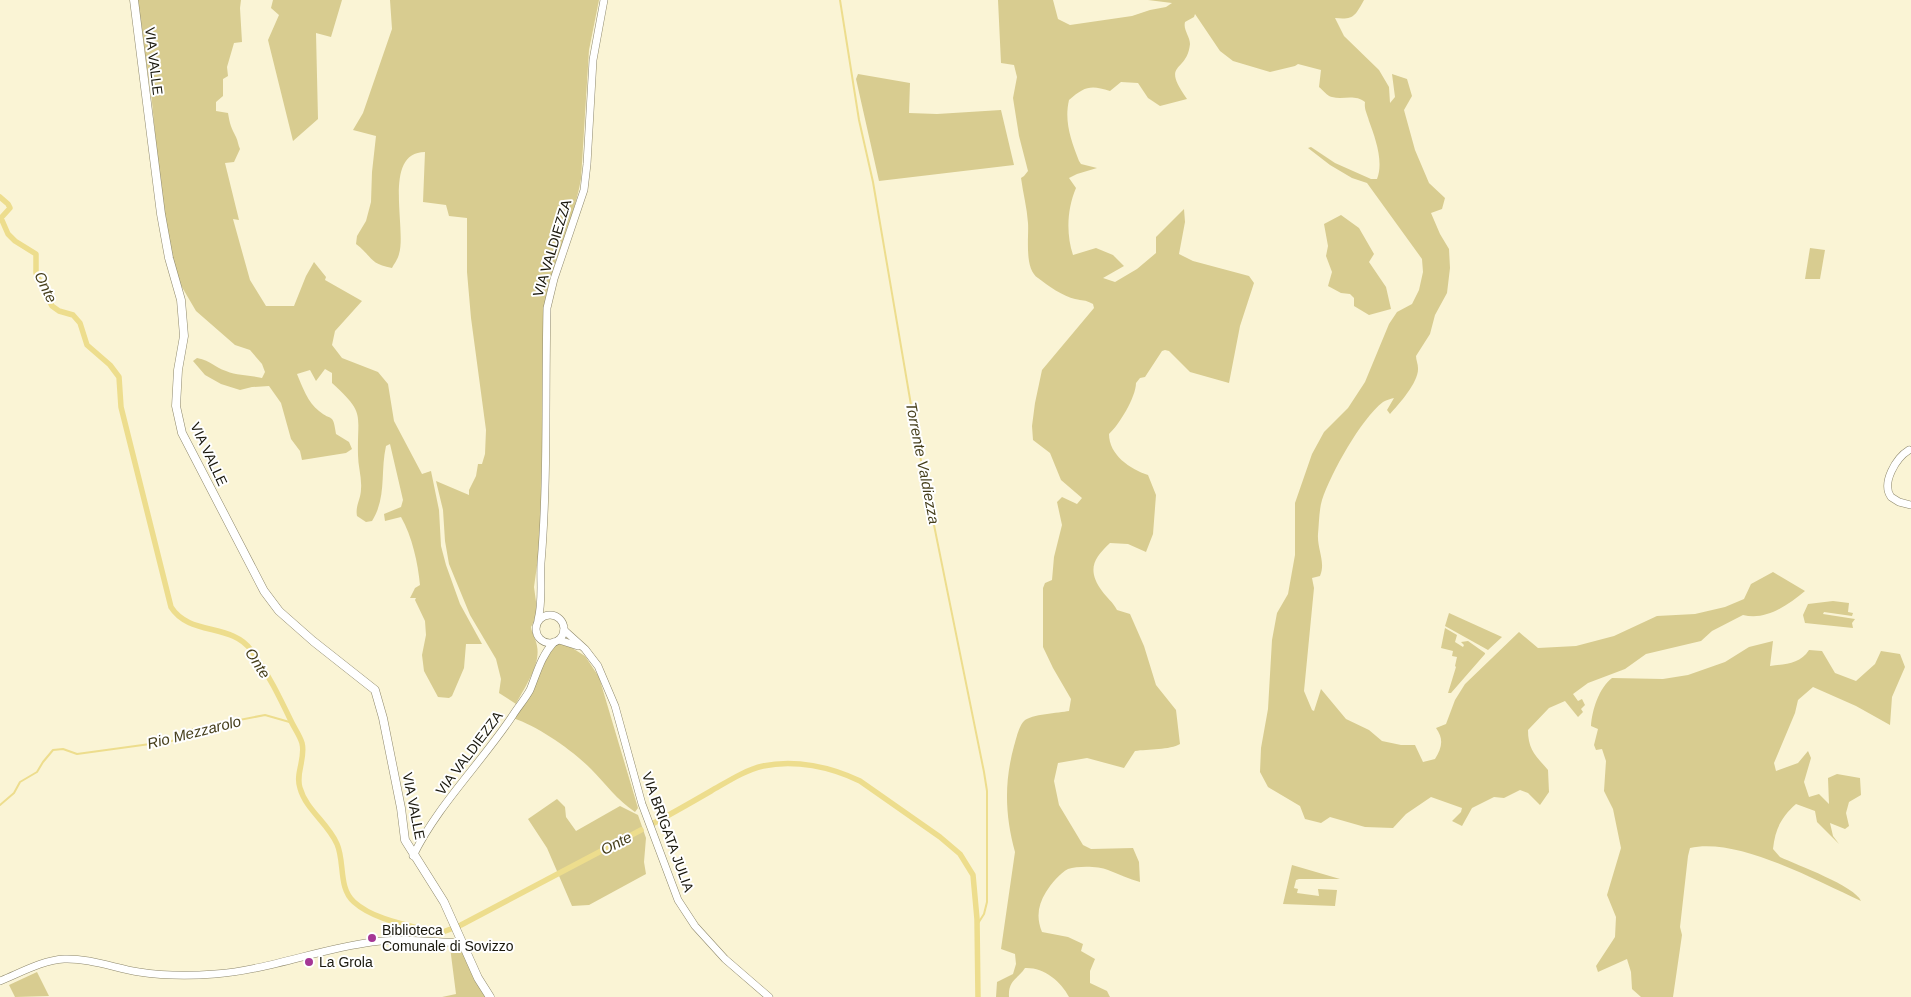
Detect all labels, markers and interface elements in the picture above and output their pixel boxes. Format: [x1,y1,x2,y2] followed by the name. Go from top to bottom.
[142,26,166,96] street label: VIA VALLE
[530,197,575,299] street label: VIA VALDIEZZA
[31,269,61,305] water label: Onte
[903,401,943,525] water label: Torrente Valdiezza
[187,420,231,488] street label: VIA VALLE
[242,645,274,681] water label: Onte
[432,707,506,798] street label: VIA VALDIEZZA
[145,712,243,752] water label: Rio Mezzarolo
[639,770,697,895] street label: VIA BRIGATA JULIA
[400,771,428,841] street label: VIA VALLE
[598,828,634,858] water label: Onte
[382,922,514,954] place label: Biblioteca Comunale di Sovizzo
[366,932,378,944] marker: Biblioteca Comunale di Sovizzo
[319,954,373,970] place label: La Grola
[303,956,315,968] marker: La Grola

